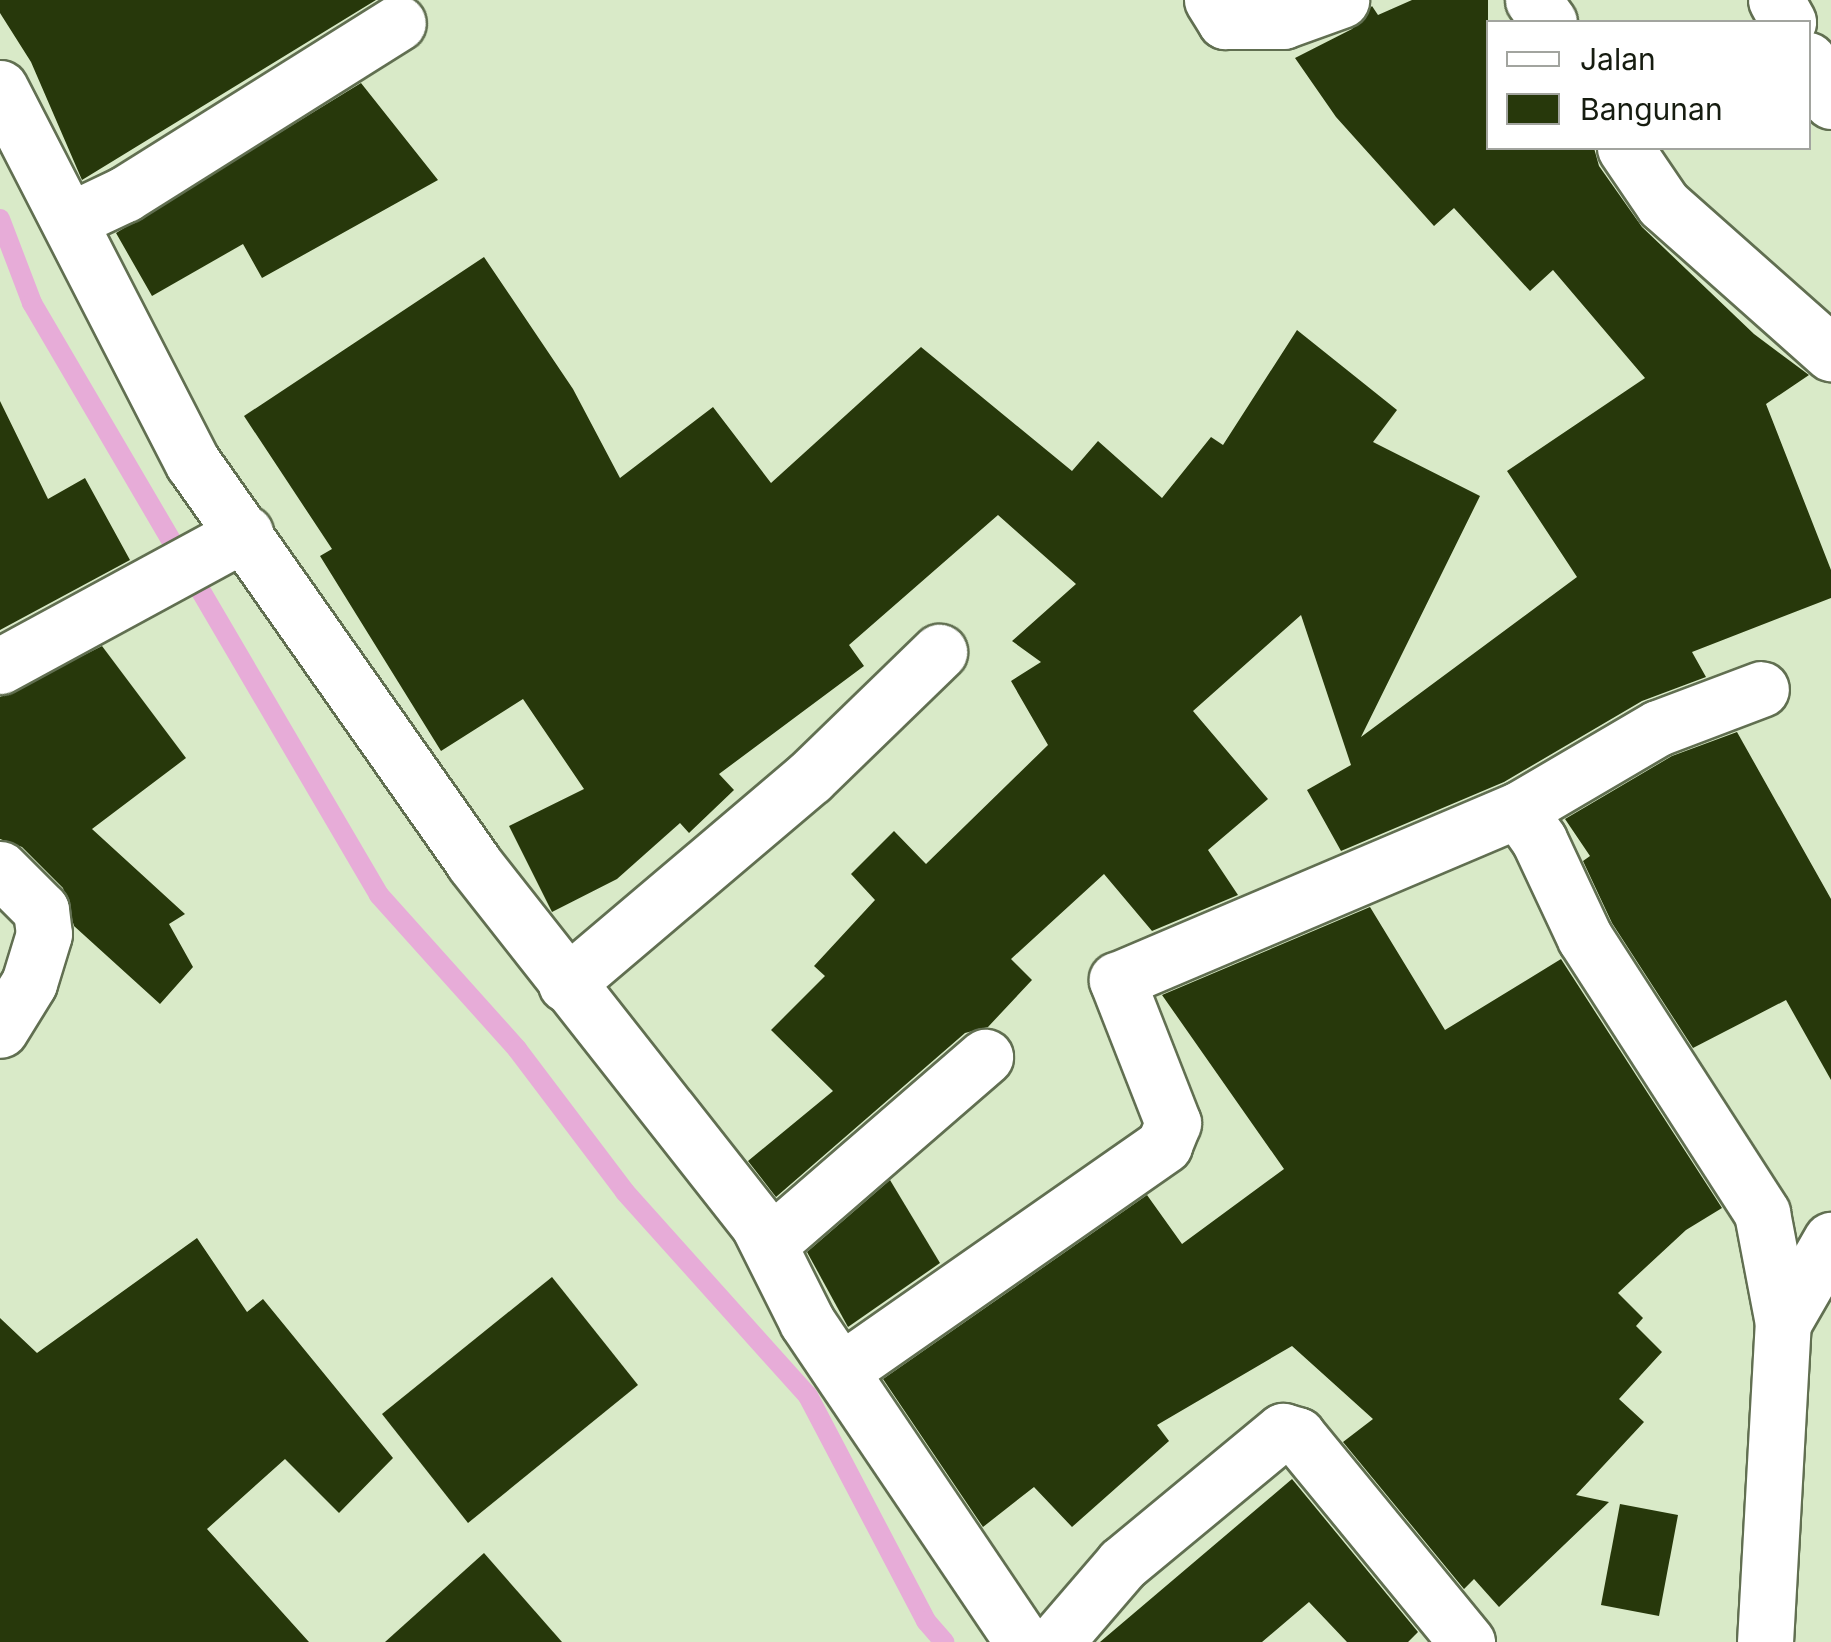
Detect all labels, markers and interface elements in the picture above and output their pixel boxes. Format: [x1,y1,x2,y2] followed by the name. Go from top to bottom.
[1486,20,1811,150] legend
[1580,41,1656,77] text: Jalan
[1580,91,1723,127] text: Bangunan

